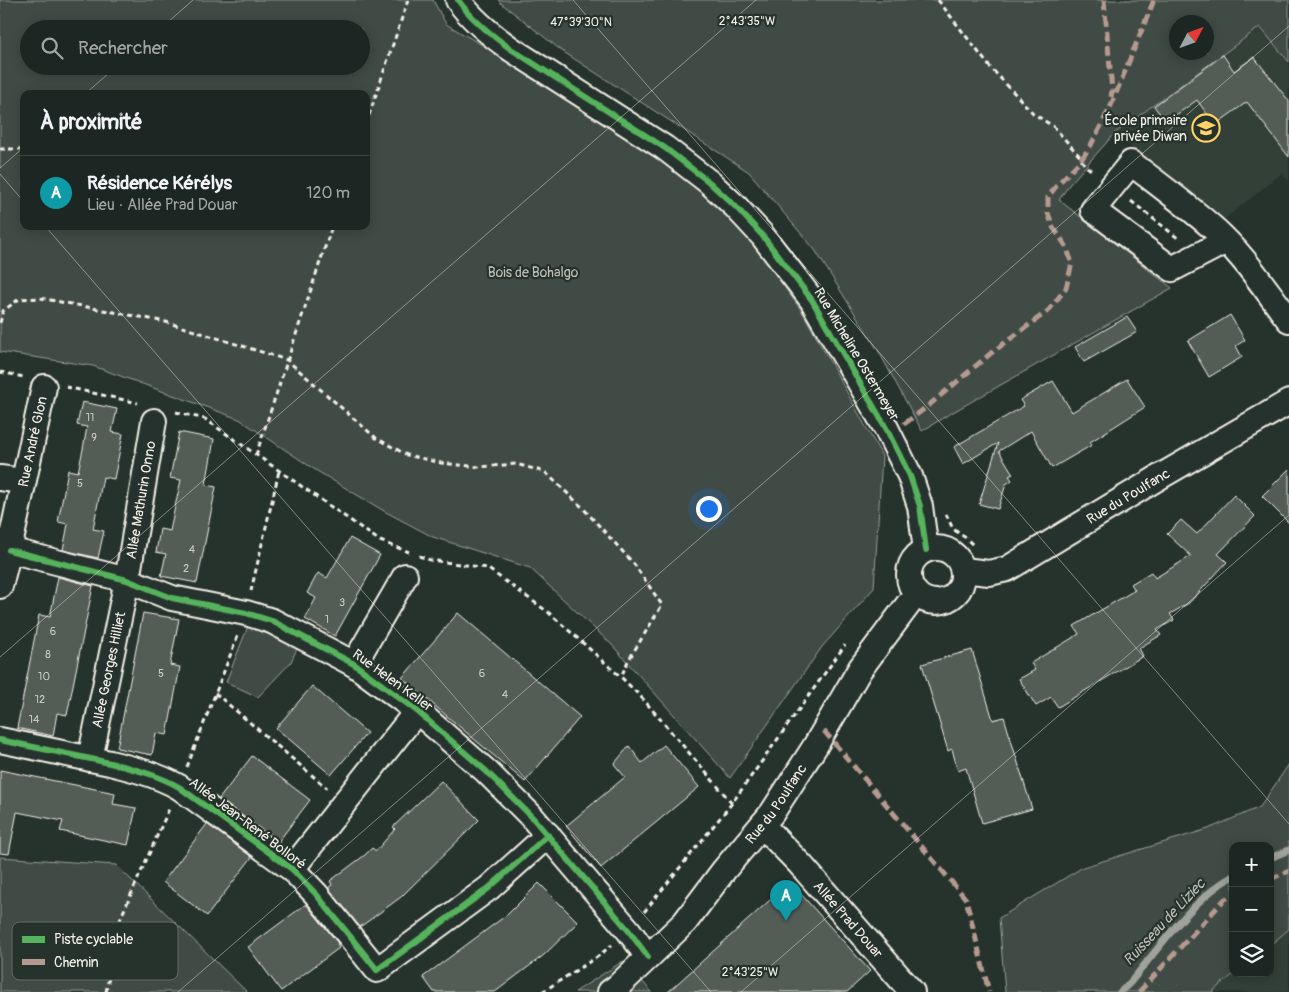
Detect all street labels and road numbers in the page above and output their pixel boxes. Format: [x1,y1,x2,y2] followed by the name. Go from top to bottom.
[810,285,903,424] street label: Rue Micheline Ostermeyer
[15,395,51,489] street label: Rue André Glon
[123,439,160,560] street label: Allée Mathurin Onno
[1084,465,1173,528] street label: Rue du Poulfanc
[89,610,129,730] street label: Allée Georges Hilliet
[349,646,436,715] street label: Rue Helen Keller
[742,761,810,847] street label: Rue du Poulfanc
[186,774,309,873] street label: Allée Jean-René Bolloré
[810,878,886,962] street label: Allée Prad Douar

